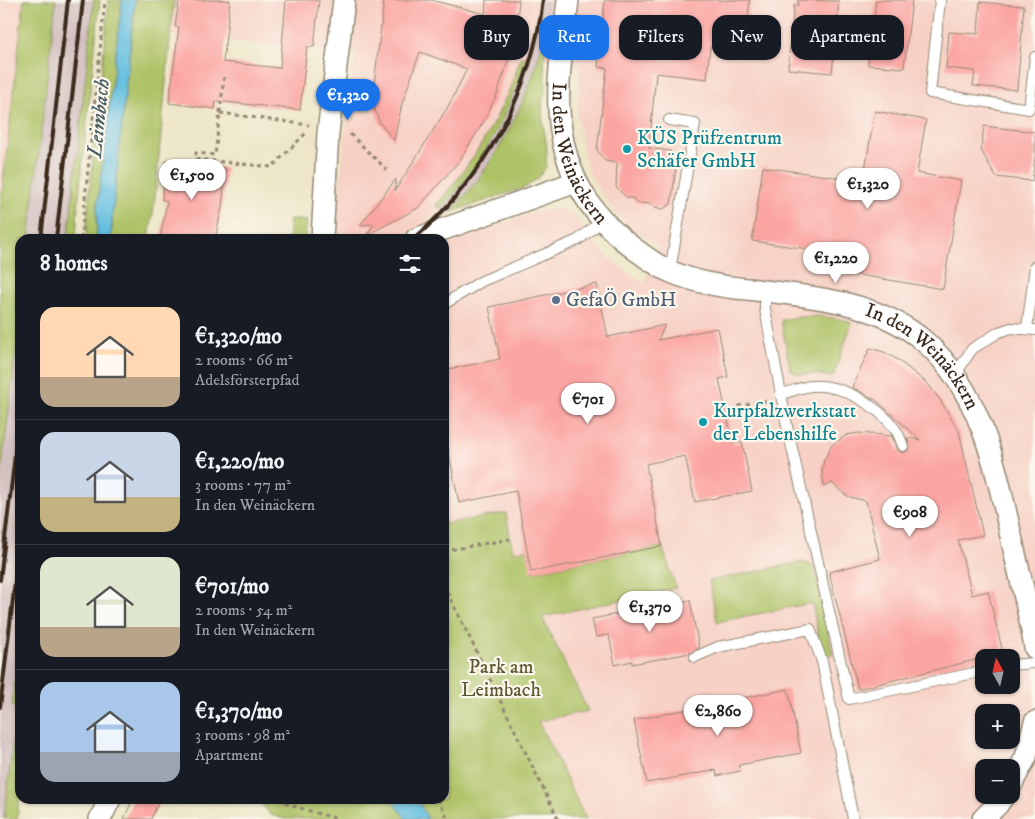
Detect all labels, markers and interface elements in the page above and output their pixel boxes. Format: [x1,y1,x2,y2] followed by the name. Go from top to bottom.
[464,15,529,60] chip: Buy
[539,15,609,60] chip: Rent
[619,15,702,60] chip: Filters
[712,15,781,60] chip: New
[791,15,904,60] chip: Apartment
[82,77,116,160] water label: Leimbach
[307,78,389,121] pin: €1,320
[546,82,614,230] street label: In den Weinäckern
[327,85,369,105] text: €1,320
[637,126,782,174] place label: KÜS Prüfzentrum Schäfer GmbH
[621,143,633,155] marker: KÜS Prüfzentrum Schäfer GmbH
[151,158,233,201] pin: €1,500
[170,165,214,185] text: €1,500
[827,168,909,210] pin: €1,320
[847,174,889,194] text: €1,320
[795,242,877,284] pin: €1,220
[814,248,858,268] text: €1,220
[396,250,424,278] icon: filters
[40,251,108,277] text: 8 homes
[566,288,676,313] place label: GefaÖ GmbH
[550,294,562,306] marker: GefaÖ GmbH
[862,298,985,414] street label: In den Weinäckern
[195,324,282,350] text: €1,320/mo
[80,327,140,387] icon: home
[195,350,293,370] text: 2 rooms · 66 m²
[195,370,300,390] text: Adelsförsterpfad
[558,382,618,425] pin: €701
[572,389,604,409] text: €701
[713,399,856,447] place label: Kurpfalzwerkstatt der Lebenshilfe
[697,416,709,428] marker: Kurpfalzwerkstatt der Lebenshilfe
[195,449,284,475] text: €1,220/mo
[80,452,140,512] icon: home
[195,475,291,495] text: 3 rooms · 77 m²
[195,495,315,515] text: In den Weinäckern
[880,496,940,538] pin: €908
[893,502,927,522] text: €908
[195,574,269,600] text: €701/mo
[80,577,140,637] icon: home
[609,590,691,633] pin: €1,370
[629,597,671,617] text: €1,370
[195,600,292,620] text: 2 rooms · 54 m²
[195,620,315,640] text: In den Weinäckern
[975,649,1020,694] north arrow
[975,649,1020,804] map controls
[461,655,541,703] park label: Park am Leimbach
[677,694,759,737] pin: €2,860
[195,699,283,725] text: €1,370/mo
[695,701,741,721] text: €2,860
[80,702,140,762] icon: home
[975,704,1020,749] button: +
[195,725,290,745] text: 3 rooms · 98 m²
[195,745,263,765] text: Apartment
[975,759,1020,804] button: −

